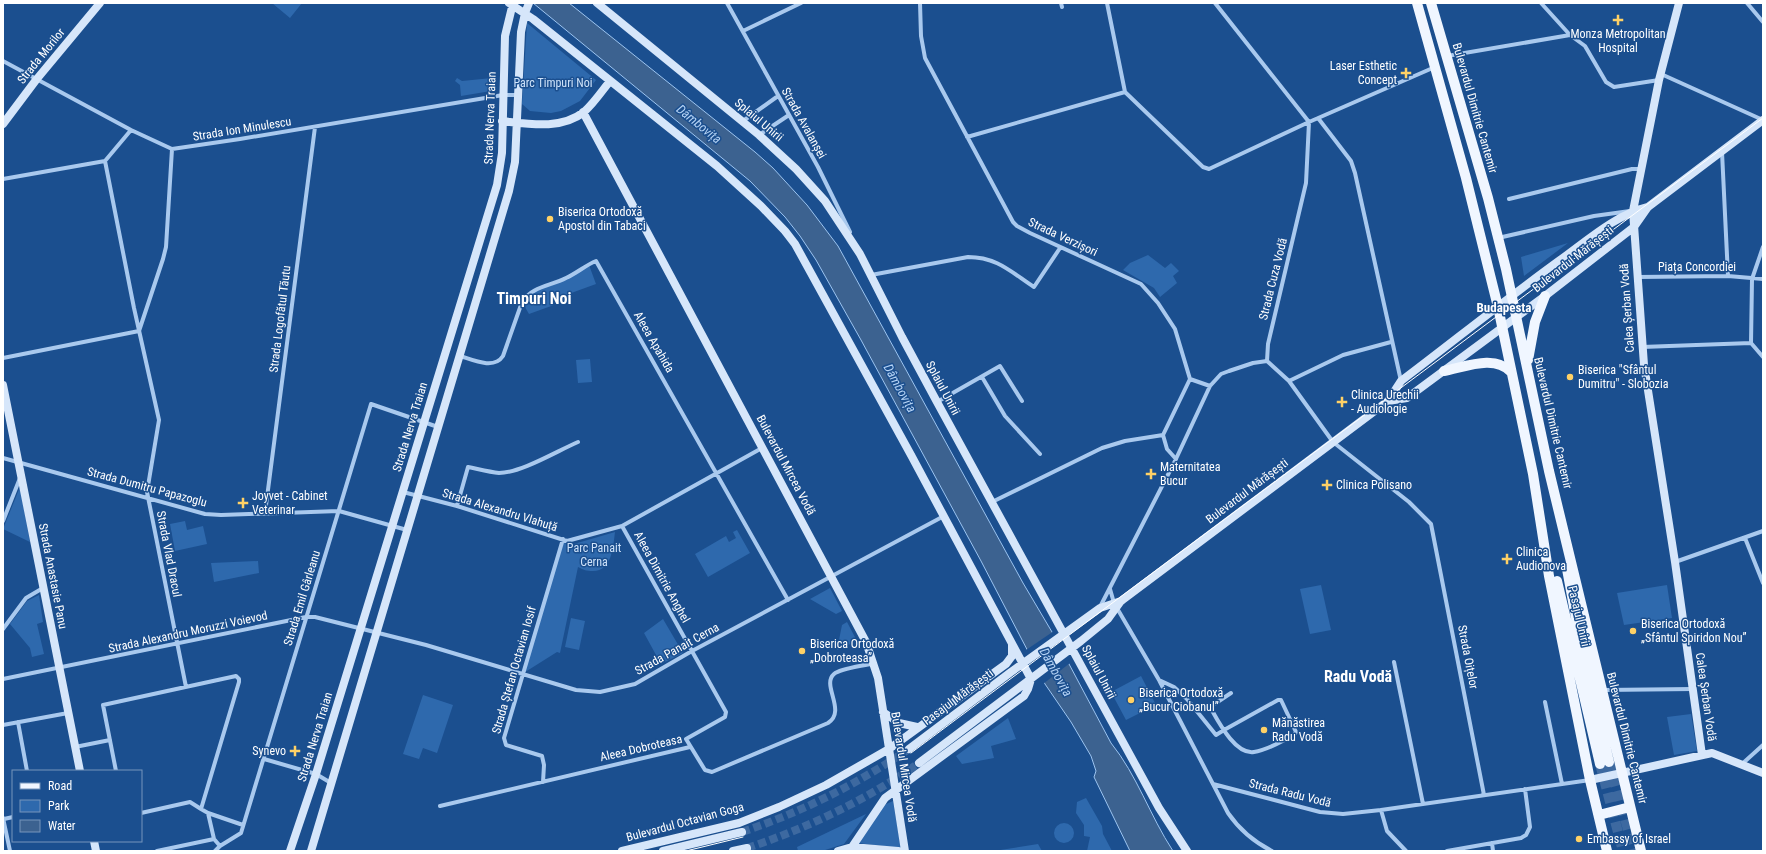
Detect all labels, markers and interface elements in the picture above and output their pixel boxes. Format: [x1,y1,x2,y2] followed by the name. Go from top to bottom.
[1612,14,1624,26] marker: Monza Metropolitan Hospital
[14,25,68,87] street label: Strada Morilor
[1570,27,1666,55] place label: Monza Metropolitan Hospital
[1450,41,1500,175] street label: Bulevardul Dimitrie Cantemir
[1330,59,1397,87] place label: Laser Esthetic Concept
[1400,67,1412,79] marker: Laser Esthetic Concept
[481,71,499,165] street label: Strada Nerva Traian
[513,76,593,90] park label: Parc Timpuri Noi
[778,85,829,161] street label: Strada Avalanșei
[732,96,786,144] street label: Splaiul Unirii
[673,101,724,147] water label: Dâmbovița
[192,114,292,144] street label: Strada Ion Minulescu
[558,205,646,233] place label: Biserica Ortodoxă Apostol din Tabaci
[545,214,555,224] marker: Biserica Ortodoxă Apostol din Tabaci
[1026,215,1100,260] street label: Strada Verzișori
[1530,223,1617,296] street label: Bulevardul Mărășești
[1256,236,1290,321] street label: Strada Cuza Vodă
[1658,260,1736,275] street label: Piața Concordiei
[1617,263,1638,353] street label: Calea Șerban Vodă
[266,264,294,373] street label: Strada Logofătul Tăutu
[496,289,572,308] district label: Timpuri Noi
[1477,300,1531,315] district label: Budapesta
[631,309,677,375] street label: Aleea Apahida
[1531,356,1575,491] street label: Bulevardul Dimitrie Cantemir
[923,359,963,417] street label: Splaiul Unirii
[880,361,919,415] water label: Dâmbovița
[1578,363,1669,391] place label: Biserica "Sfântul Dumitru" - Slobozia
[1565,372,1575,382] marker: Biserica "Sfântul Dumitru" - Slobozia
[390,380,430,473] street label: Strada Nerva Traian
[1351,388,1419,416] place label: Clinica Urechii - Audiologie
[1336,396,1348,408] marker: Clinica Urechii - Audiologie
[754,413,818,518] street label: Bulevardul Mircea Vodă
[1203,456,1291,527] street label: Bulevardul Mărășești
[1160,460,1221,488] place label: Maternitatea Bucur
[86,464,209,510] street label: Strada Dumitru Papazoglu
[1145,468,1157,480] marker: Maternitatea Bucur
[1336,478,1412,492] place label: Clinica Polisano
[1321,479,1333,491] marker: Clinica Polisano
[440,486,560,535] street label: Strada Alexandru Vlahuță
[252,489,328,517] place label: Joyvet - Cabinet Veterinar
[237,497,249,509] marker: Joyvet - Cabinet Veterinar
[154,510,184,598] street label: Strada Vlad Dracul
[36,522,70,630] street label: Strada Anastasie Panu
[631,529,693,625] street label: Aleea Dimitrie Anghel
[567,541,622,569] park label: Parc Panait Cerna
[1516,545,1566,573] place label: Clinica Audionova
[281,548,323,647] street label: Strada Emil Gârleanu
[1501,553,1513,565] marker: Clinica Audionova
[1565,584,1593,648] street label: Pasajul Unirii
[489,604,540,736] street label: Strada Ștefan Octavian Iosif
[107,608,269,656] street label: Strada Alexandru Moruzzi Voievod
[1641,617,1747,645] place label: Biserica Ortodoxă „Sfântul Spiridon Nou”
[632,620,722,678] street label: Strada Panait Cerna
[1454,624,1481,691] street label: Strada Oițelor
[1628,626,1638,636] marker: Biserica Ortodoxă „Sfântul Spiridon Nou”
[810,637,895,665] place label: Biserica Ortodoxă „Dobroteasa”
[1079,643,1119,701] street label: Splaiul Unirii
[1036,645,1075,699] water label: Dâmbovița
[797,646,807,656] marker: Biserica Ortodoxă „Dobroteasa”
[1692,652,1719,743] street label: Calea Șerban Vodă
[920,666,997,729] street label: Pasajul Mărășești
[1324,667,1393,686] district label: Radu Vodă
[1604,671,1650,806] street label: Bulevardul Dimitrie Cantemir
[1139,686,1224,714] place label: Biserica Ortodoxă „Bucur Ciobanul”
[295,690,335,783] street label: Strada Nerva Traian
[1126,695,1136,705] marker: Biserica Ortodoxă „Bucur Ciobanul”
[888,711,920,823] street label: Bulevardul Mircea Vodă
[1272,716,1325,744] place label: Mănăstirea Radu Vodă
[1259,725,1269,735] marker: Mănăstirea Radu Vodă
[599,732,684,764] street label: Aleea Dobroteasa
[252,744,286,758] place label: Synevo
[289,745,301,757] marker: Synevo
[12,770,142,842] legend
[1247,776,1333,810] street label: Strada Radu Vodă
[48,779,72,793] text: Road
[48,799,70,813] text: Park
[625,799,746,844] street label: Bulevardul Octavian Goga
[48,819,76,833] text: Water
[1587,832,1671,846] place label: Embassy of Israel
[1574,834,1584,844] marker: Embassy of Israel

